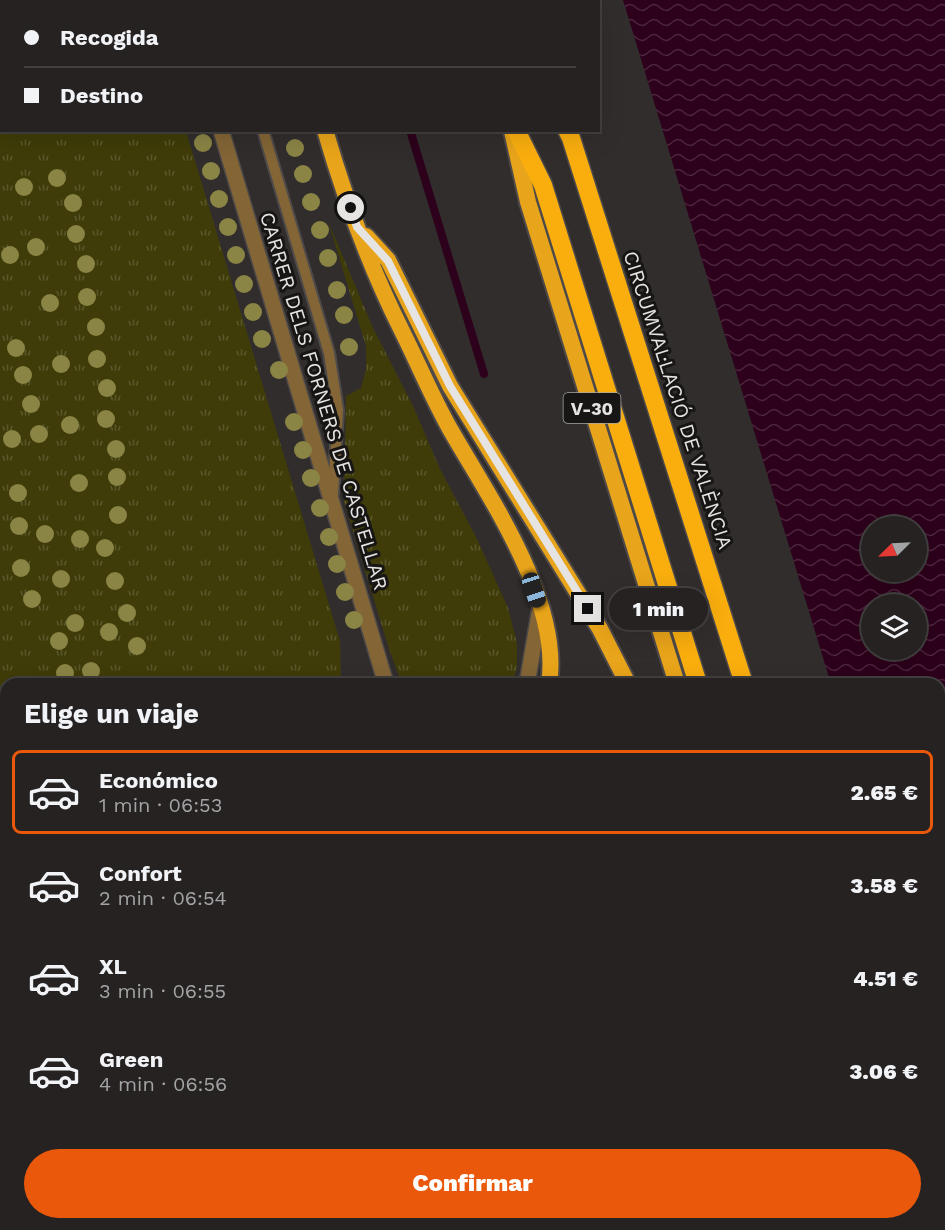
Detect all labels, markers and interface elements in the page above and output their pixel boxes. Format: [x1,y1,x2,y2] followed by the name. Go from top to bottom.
[60,25,159,50] text: Recogida
[60,83,143,108] text: Destino
[337,194,364,221] route start
[255,209,393,593] street label: CARRER DELS FORNERS DE CASTELLAR
[618,248,738,552] street label: CIRCUMVAL·LACIÓ DE VALÈNCIA
[564,393,620,423] road number: V-30
[861,516,927,582] north arrow
[861,516,927,660] map controls
[520,570,548,610] car
[609,588,708,630] callout: 1 min
[861,594,927,660] button: layers
[574,595,601,622] route end
[633,597,684,621] text: 1 min
[24,698,199,730] text: Elige un viaje
[27,765,81,819] icon: car
[99,768,218,793] text: Económico
[850,780,918,805] text: 2.65 €
[99,793,222,817] text: 1 min · 06:53
[27,858,81,912] icon: car
[99,861,182,886] text: Confort
[850,873,918,898] text: 3.58 €
[99,886,227,910] text: 2 min · 06:54
[27,951,81,1005] icon: car
[99,954,127,979] text: XL
[853,966,918,991] text: 4.51 €
[99,979,226,1003] text: 3 min · 06:55
[27,1044,81,1098] icon: car
[99,1047,163,1072] text: Green
[849,1059,918,1084] text: 3.06 €
[99,1072,227,1096] text: 4 min · 06:56
[24,1149,921,1218] button: Confirmar

